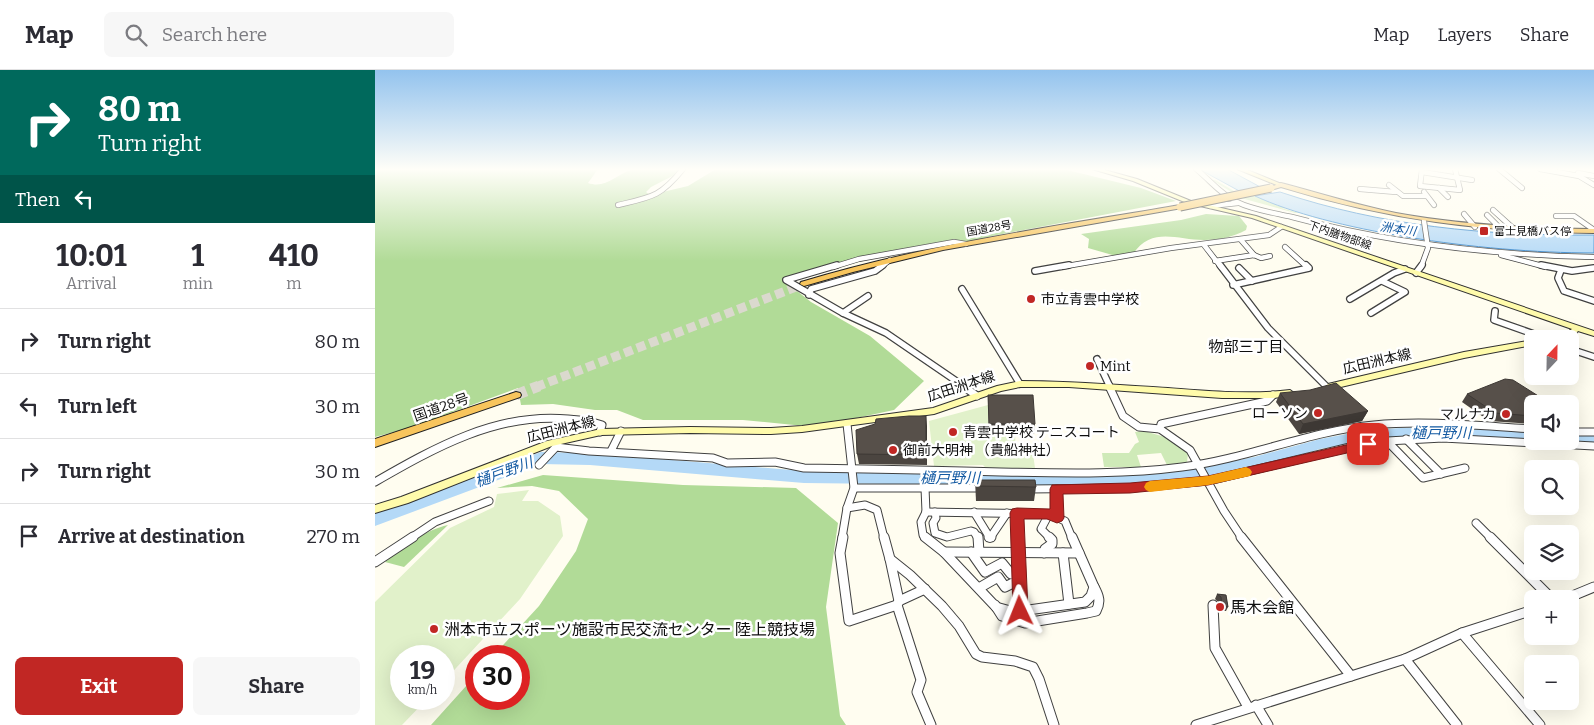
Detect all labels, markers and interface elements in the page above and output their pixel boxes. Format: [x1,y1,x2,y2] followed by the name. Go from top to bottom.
[104,12,454,57] search box
[25,21,74,49] text: Map
[122,21,150,49] icon: search
[162,23,267,46] text: Search here
[1373,24,1409,46] text: Map
[1437,24,1492,46] text: Layers
[1520,24,1569,46] text: Share
[98,88,181,130] text: 80 m
[15,90,80,155] icon: right
[98,130,201,157] text: Turn right
[70,185,98,213] icon: left
[15,188,60,211] text: Then
[965,218,1013,239] street label: 国道28号
[1307,219,1373,252] street label: 下内膳物部線
[1379,220,1419,239] water label: 洲本川
[1478,225,1490,237] marker: 富士見橋バス停
[1494,225,1572,238] place label: 富士見橋バス停
[56,238,127,274] text: 10:01
[191,238,204,274] text: 1
[269,238,319,274] text: 410
[66,274,117,293] text: Arrival
[183,274,213,293] text: min
[286,274,302,293] text: m
[1041,291,1139,308] place label: 市立青雲中学校
[1025,293,1037,305] marker: 市立青雲中学校
[15,327,43,355] icon: right
[58,330,151,353] text: Turn right
[314,330,360,353] text: 80 m
[1524,330,1579,385] north arrow
[1524,330,1579,710] map controls
[1208,338,1284,356] district label: 物部三丁目
[1341,345,1413,378] street label: 広田洲本線
[1100,358,1131,375] place label: Mint
[1084,360,1096,372] marker: Mint
[925,368,997,405] street label: 広田洲本線
[411,390,471,425] street label: 国道28号
[15,392,43,420] icon: left
[58,395,137,418] text: Turn left
[315,395,360,418] text: 30 m
[1524,395,1579,450] button: sound
[1252,405,1308,422] place label: ローソン
[1440,406,1496,423] place label: マルナカ
[1312,407,1324,419] marker: ローソン
[1500,408,1512,420] marker: マルナカ
[525,413,597,446] street label: 広田洲本線
[1347,423,1389,465] pin
[963,424,1120,441] place label: 青雲中学校 テニスコート
[1411,424,1473,442] water label: 樋戸野川
[947,426,959,438] marker: 青雲中学校 テニスコート
[1354,430,1382,458] icon: arrive
[903,442,1060,459] place label: 御前大明神 （貴船神社）
[887,444,899,456] marker: 御前大明神 （貴船神社）
[473,453,537,491] water label: 樋戸野川
[15,457,43,485] icon: right
[58,460,151,483] text: Turn right
[315,460,360,483] text: 30 m
[1524,460,1579,515] button: search
[920,469,982,487] water label: 樋戸野川
[15,522,43,550] icon: arrive
[58,525,245,548] text: Arrive at destination
[307,525,360,548] text: 270 m
[1524,525,1579,580] button: layers
[993,584,1045,636] position arrow
[1524,590,1579,645] button: +
[1230,598,1294,617] place label: 馬木会館
[1214,601,1226,613] marker: 馬木会館
[444,620,815,639] place label: 洲本市立スポーツ施設市民交流センター 陸上競技場
[428,623,440,635] marker: 洲本市立スポーツ施設市民交流センター 陸上競技場
[465,645,530,710] speed limit sign: 30
[1524,655,1579,710] button: −
[410,656,435,686] text: 19
[15,657,183,715] button: Exit
[193,657,360,715] button: Share
[408,683,437,697] text: km/h

